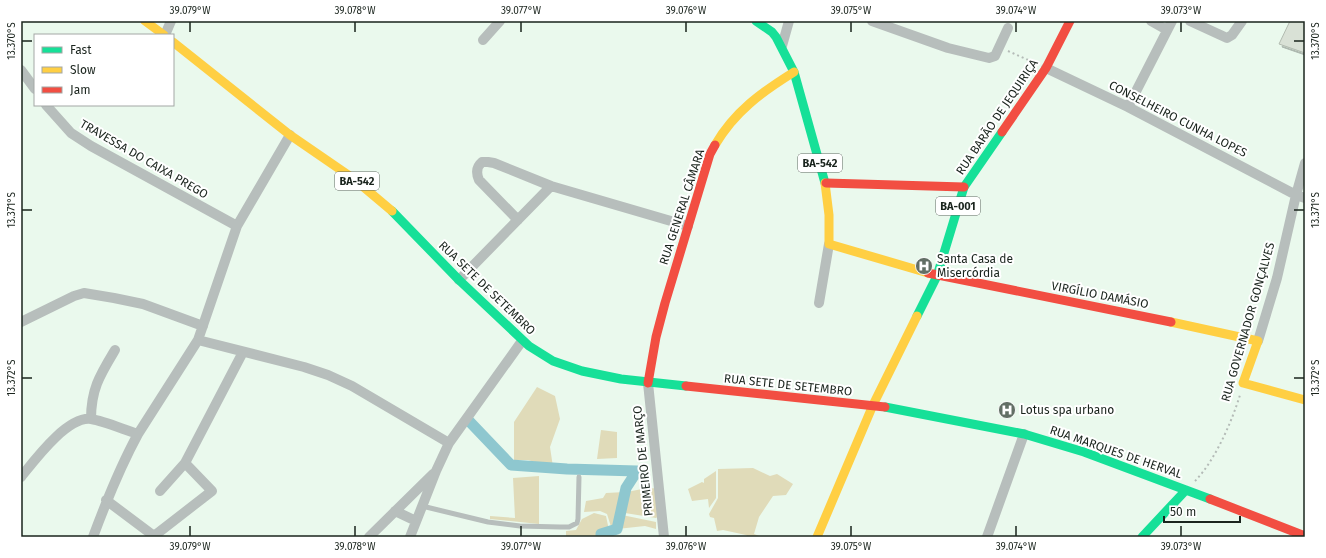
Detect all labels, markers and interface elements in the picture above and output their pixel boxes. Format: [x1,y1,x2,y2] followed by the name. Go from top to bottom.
[170,5,211,17] text: 39.079°W
[334,5,376,17] text: 39.078°W
[501,5,542,17] text: 39.077°W
[666,5,707,17] text: 39.076°W
[831,5,872,17] text: 39.075°W
[996,5,1037,17] text: 39.074°W
[1161,5,1202,17] text: 39.073°W
[6,22,18,60] text: 13.370°S
[1310,22,1322,60] text: 13.370°S
[34,34,174,106] legend
[70,43,92,57] text: Fast
[952,56,1041,177] street label: RUA BARÃO DE JEQUIRIÇA
[70,63,96,77] text: Slow
[1107,78,1250,160] street label: CONSELHEIRO CUNHA LOPES
[70,83,90,97] text: Jam
[78,117,210,201] street label: TRAVESSA DO CAIXA PREGO
[656,147,707,267] street label: RUA GENERAL CÂMARA
[798,154,842,172] road number: BA-542
[335,172,379,190] road number: BA-542
[6,191,18,228] text: 13.371°S
[1310,191,1322,228] text: 13.371°S
[936,197,980,215] road number: BA-001
[436,238,538,338] street label: RUA SETE DE SETEMBRO
[1219,240,1278,403] street label: RUA GOVERNADOR GONÇALVES
[937,252,1013,280] place label: Santa Casa de Misercórdia
[914,256,934,276] hospital icon: Santa Casa de Misercórdia
[1050,278,1150,311] street label: VIRGÍLIO DAMÁSIO
[6,359,18,396] text: 13.372°S
[1310,359,1322,396] text: 13.372°S
[723,371,853,399] street label: RUA SETE DE SETEMBRO
[997,400,1017,420] hospital icon: Lotus spa urbano
[1020,403,1114,417] place label: Lotus spa urbano
[630,405,656,517] street label: PRIMEIRO DE MARÇO
[1048,423,1184,481] street label: RUA MARQUES DE HERVAL
[1164,498,1240,524] scale bar
[1170,505,1196,519] text: 50 m
[170,541,211,553] text: 39.079°W
[334,541,376,553] text: 39.078°W
[501,541,542,553] text: 39.077°W
[666,541,707,553] text: 39.076°W
[831,541,872,553] text: 39.075°W
[996,541,1037,553] text: 39.074°W
[1161,541,1202,553] text: 39.073°W

